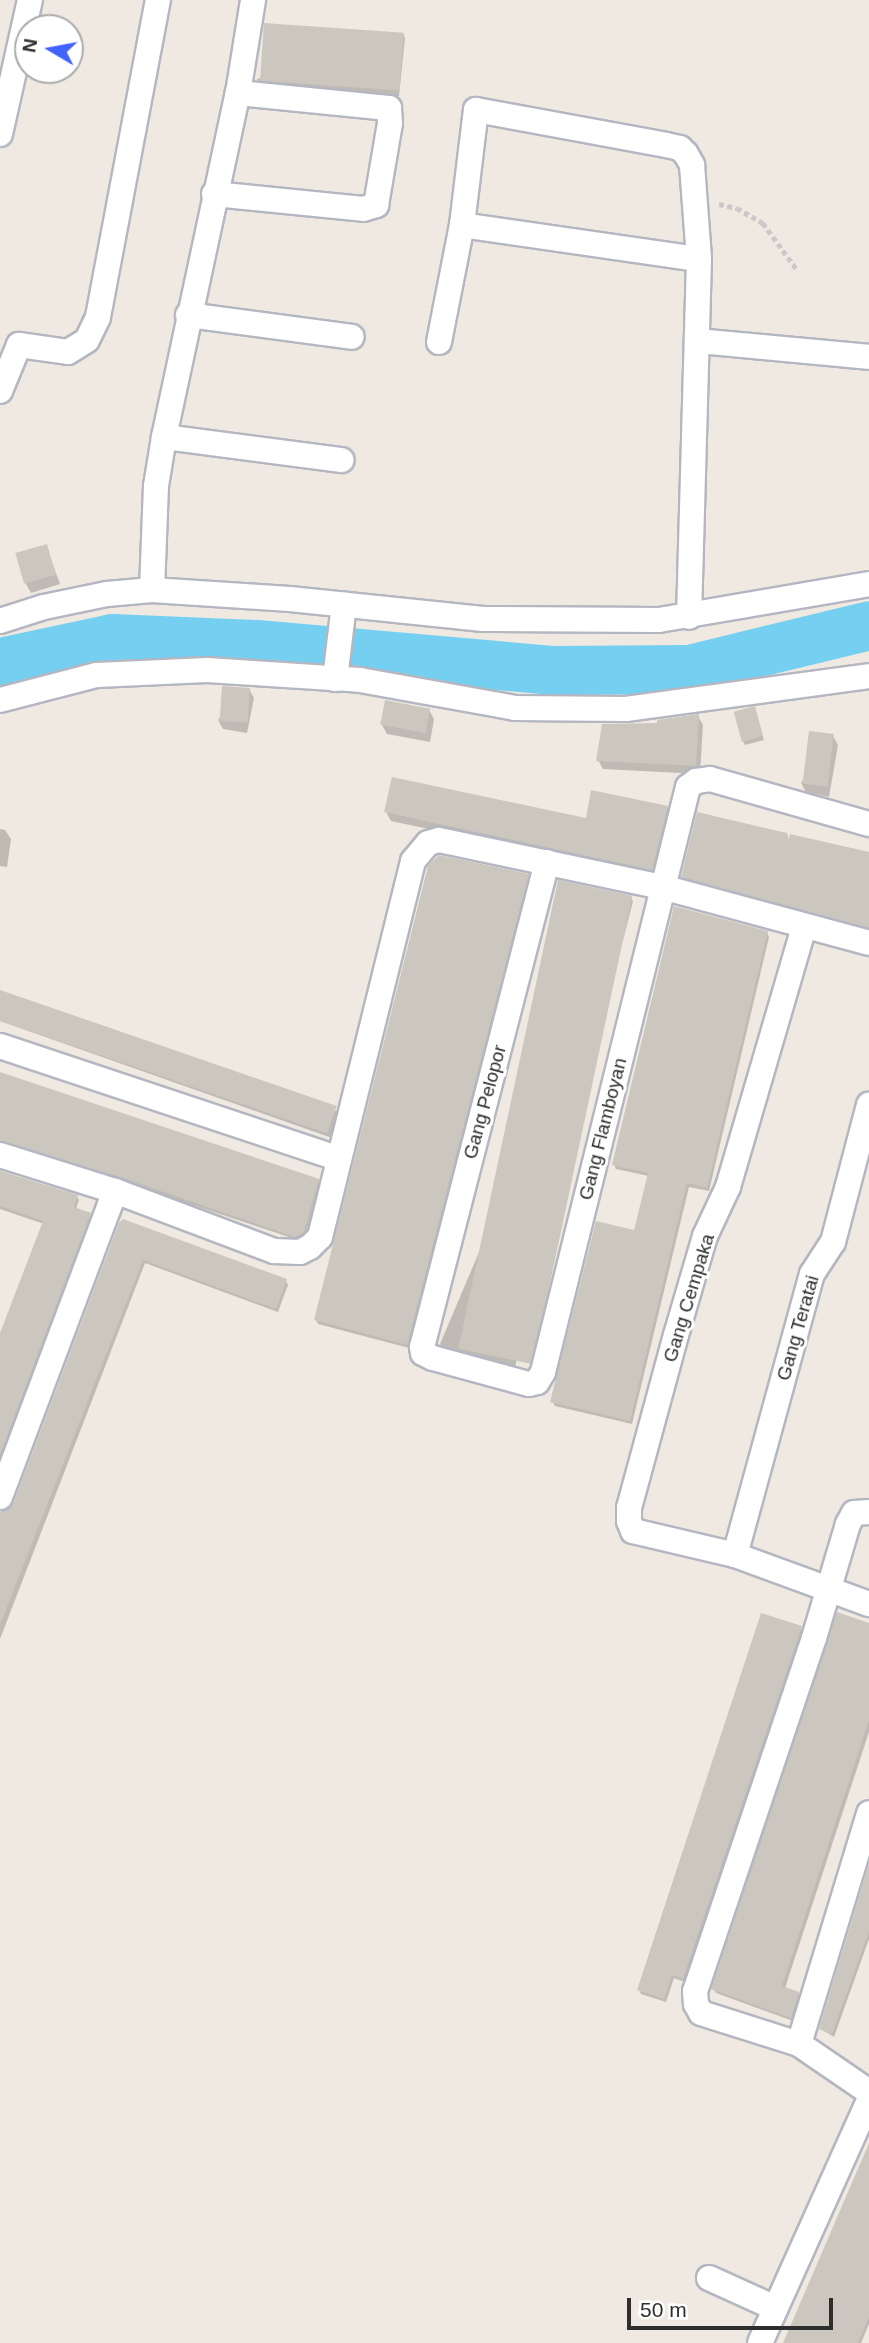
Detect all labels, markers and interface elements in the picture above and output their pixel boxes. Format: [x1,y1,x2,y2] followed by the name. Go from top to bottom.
[14,14,84,84] north arrow
[18,37,41,54] text: N
[459,1042,511,1162] street label: Gang Pelopor
[574,1056,632,1202] street label: Gang Flamboyan
[659,1231,719,1365] street label: Gang Cempaka
[772,1273,824,1383] street label: Gang Teratai
[631,2284,838,2328] scale bar
[640,2298,687,2321] text: 50 m

